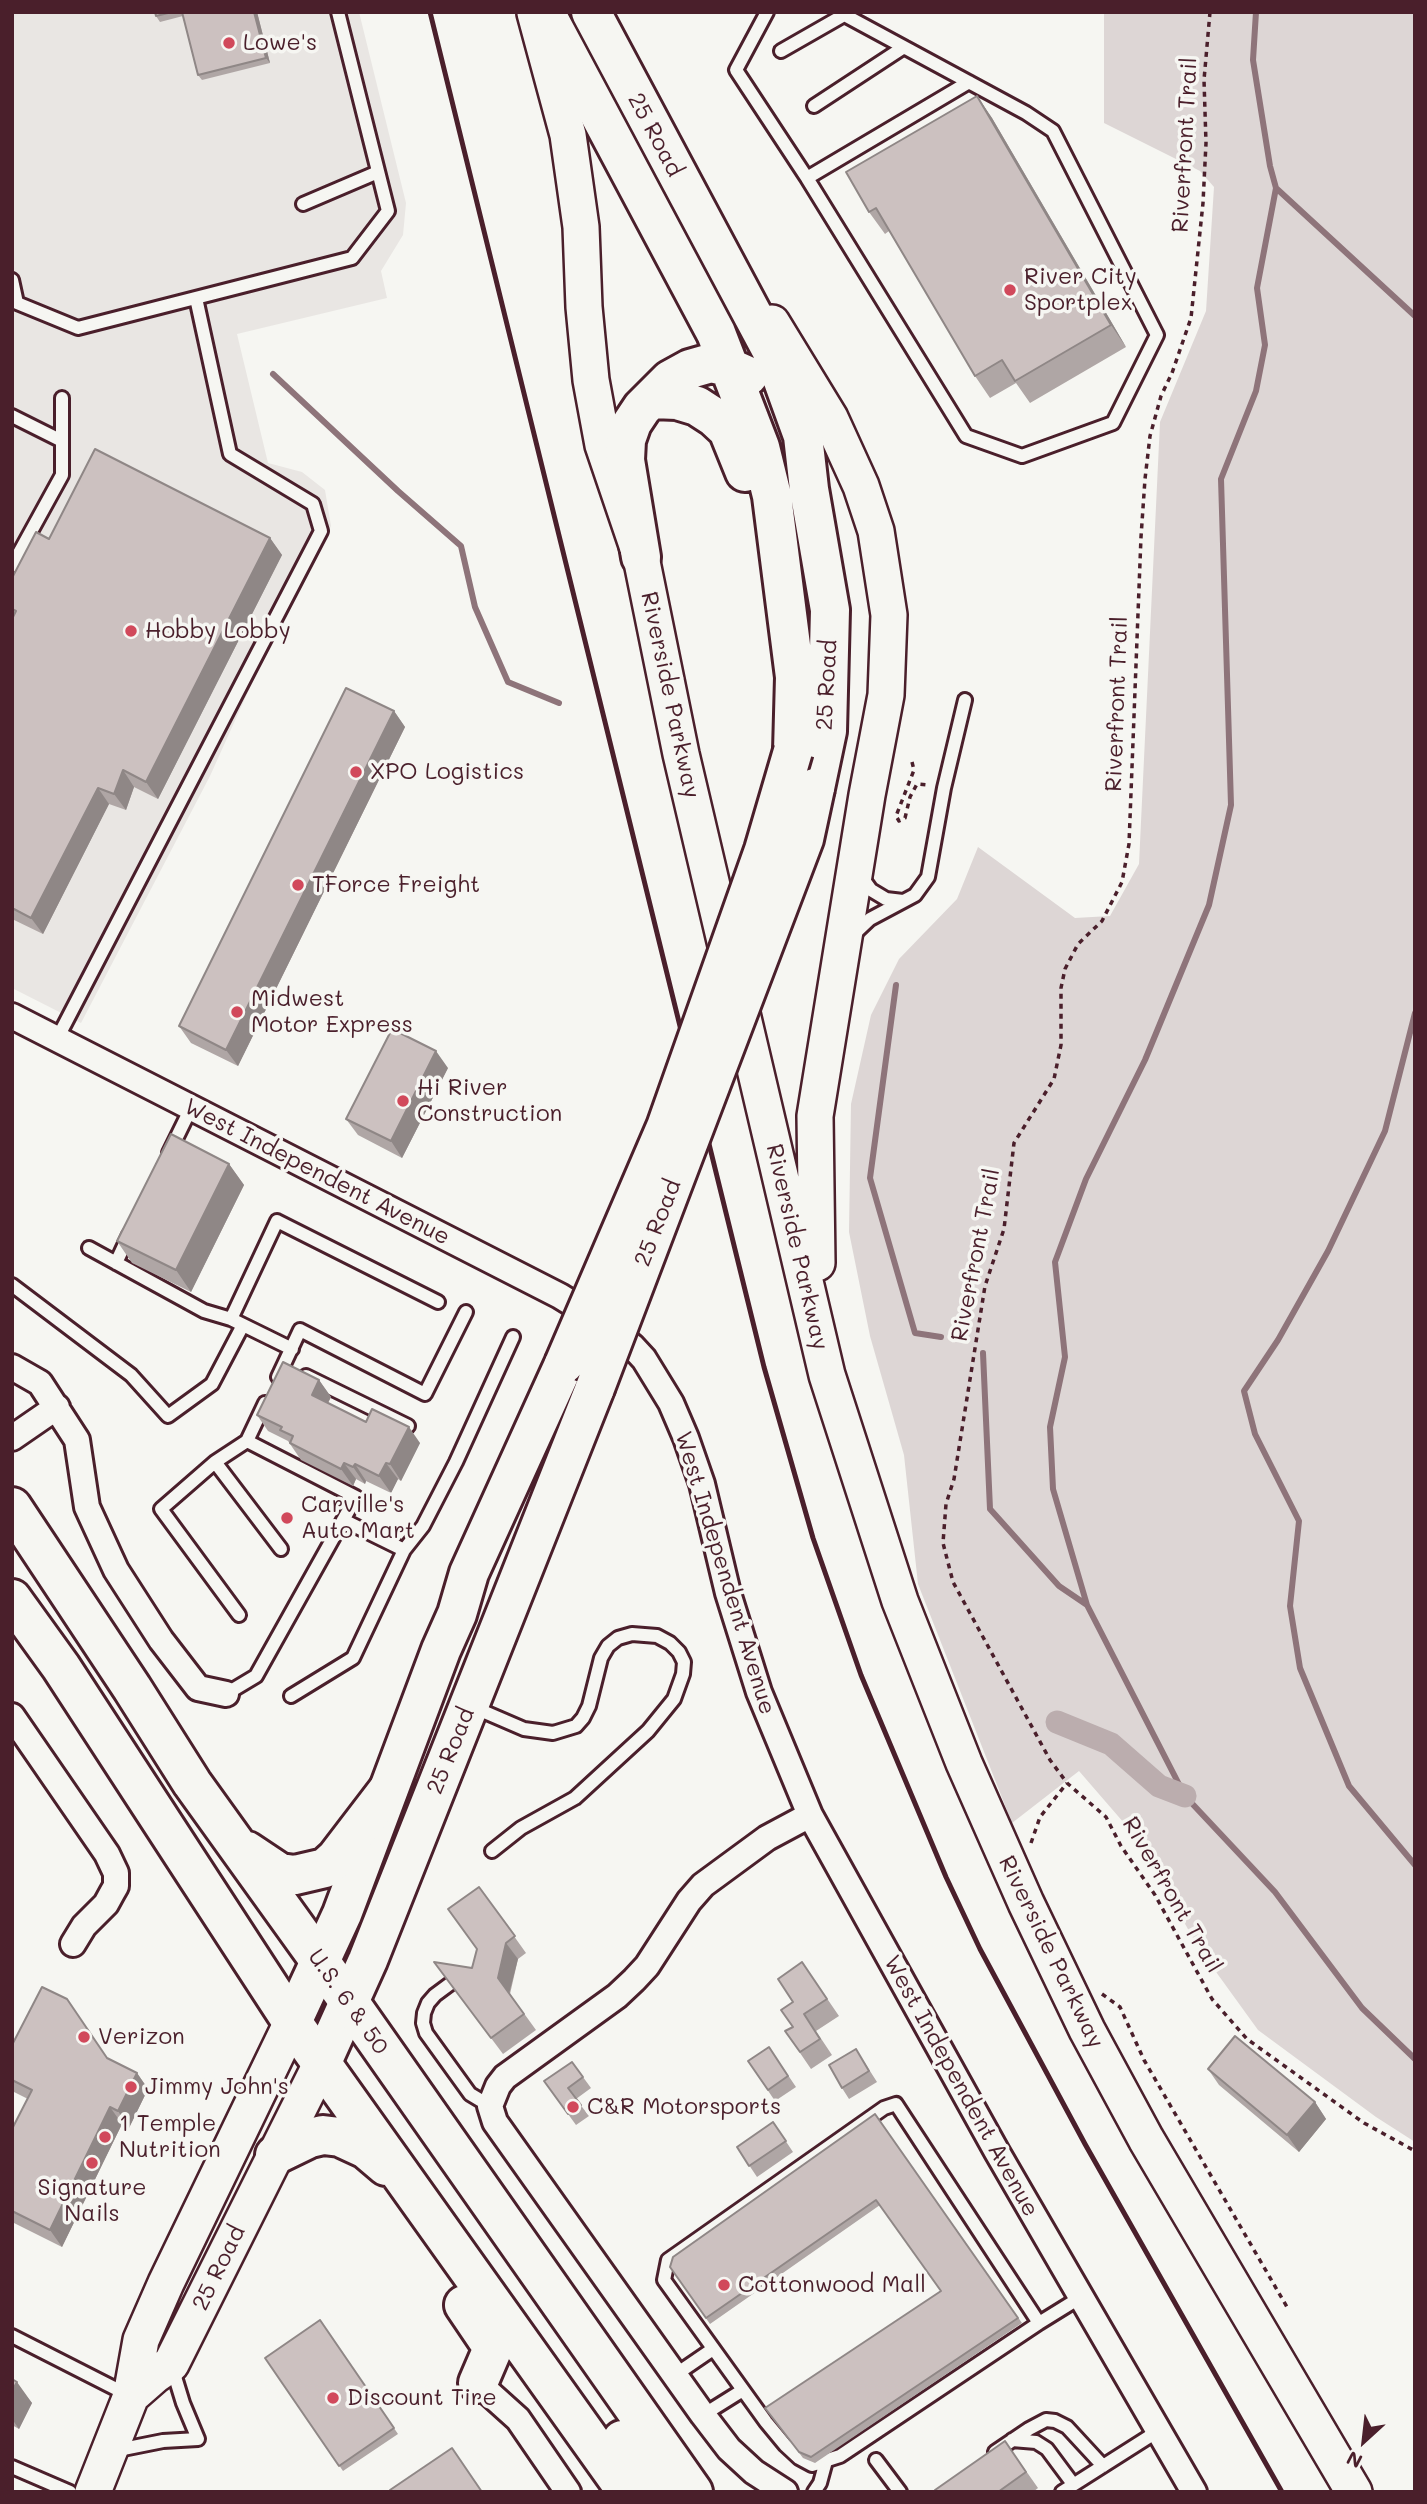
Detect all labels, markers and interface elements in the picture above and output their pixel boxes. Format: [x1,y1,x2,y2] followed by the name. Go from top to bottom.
[243,29,317,57] place label: Lowe's
[221,35,237,51] marker: Lowe's
[1167,57,1203,233] street label: Riverfront Trail
[621,88,689,182] street label: 25 Road
[1024,263,1137,317] place label: River City Sportplex
[1002,282,1018,298] marker: River City Sportplex
[635,589,705,801] street label: Riverside Parkway
[1100,616,1134,792] street label: Riverfront Trail
[145,617,291,645] place label: Hobby Lobby
[123,623,139,639] marker: Hobby Lobby
[811,639,843,731] street label: 25 Road
[370,758,524,786] place label: XPO Logistics
[348,764,364,780] marker: XPO Logistics
[312,871,480,899] place label: TForce Freight
[290,877,306,893] marker: TForce Freight
[251,985,413,1039] place label: Midwest Motor Express
[229,1004,245,1020] marker: Midwest Motor Express
[417,1074,562,1128] place label: Hi River Construction
[180,1093,454,1251] street label: West Independent Avenue
[395,1093,411,1109] marker: Hi River Construction
[760,1141,834,1353] street label: Riverside Parkway
[946,1166,1006,1344] street label: Riverfront Trail
[629,1176,687,1270] street label: 25 Road
[669,1428,781,1718] street label: West Independent Avenue
[301,1491,415,1545] place label: Carville's Auto Mart
[279,1510,295,1526] marker: Carville's Auto Mart
[421,1704,481,1798] street label: 25 Road
[1116,1812,1228,1978] street label: Riverfront Trail
[992,1851,1110,2053] street label: Riverside Parkway
[302,1944,394,2060] street label: U.S. 6 & 50
[878,1951,1044,2221] street label: West Independent Avenue
[98,2023,185,2051] place label: Verizon
[76,2029,92,2045] marker: Verizon
[145,2073,289,2101] place label: Jimmy John's
[123,2079,139,2095] marker: Jimmy John's
[587,2093,781,2121] place label: C&R Motorsports
[565,2099,581,2115] marker: C&R Motorsports
[119,2110,221,2164] place label: 1 Temple Nutrition
[97,2129,113,2145] marker: 1 Temple Nutrition
[84,2155,100,2171] marker: Signature Nails
[38,2174,146,2228] place label: Signature Nails
[187,2221,251,2315] street label: 25 Road
[738,2271,926,2299] place label: Cottonwood Mall
[716,2277,732,2293] marker: Cottonwood Mall
[347,2384,497,2412] place label: Discount Tire
[325,2390,341,2406] marker: Discount Tire
[1329,2406,1399,2476] north arrow
[1342,2446,1366,2475] text: N

